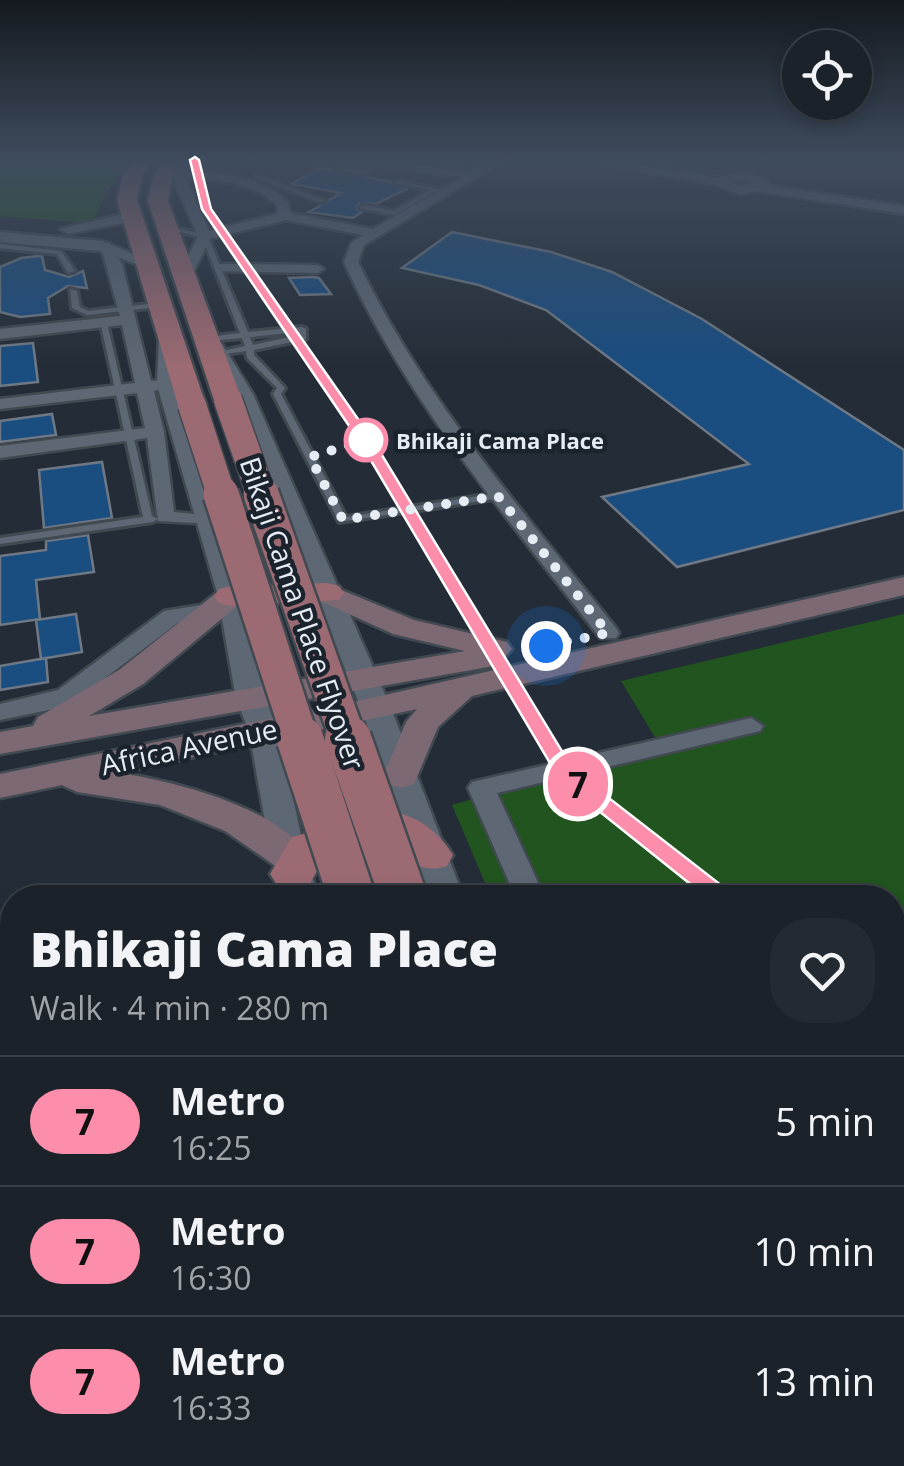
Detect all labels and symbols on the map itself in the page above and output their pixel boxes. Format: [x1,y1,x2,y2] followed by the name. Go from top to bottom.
[345,419,387,461] marker: Bhikaji Cama Place
[396,425,604,455] place label: Bhikaji Cama Place
[232,452,375,775] street label: Bikaji Cama Place Flyover
[521,621,571,671] your location
[97,709,281,783] street label: Africa Avenue
[546,752,610,816] line badge: 7

